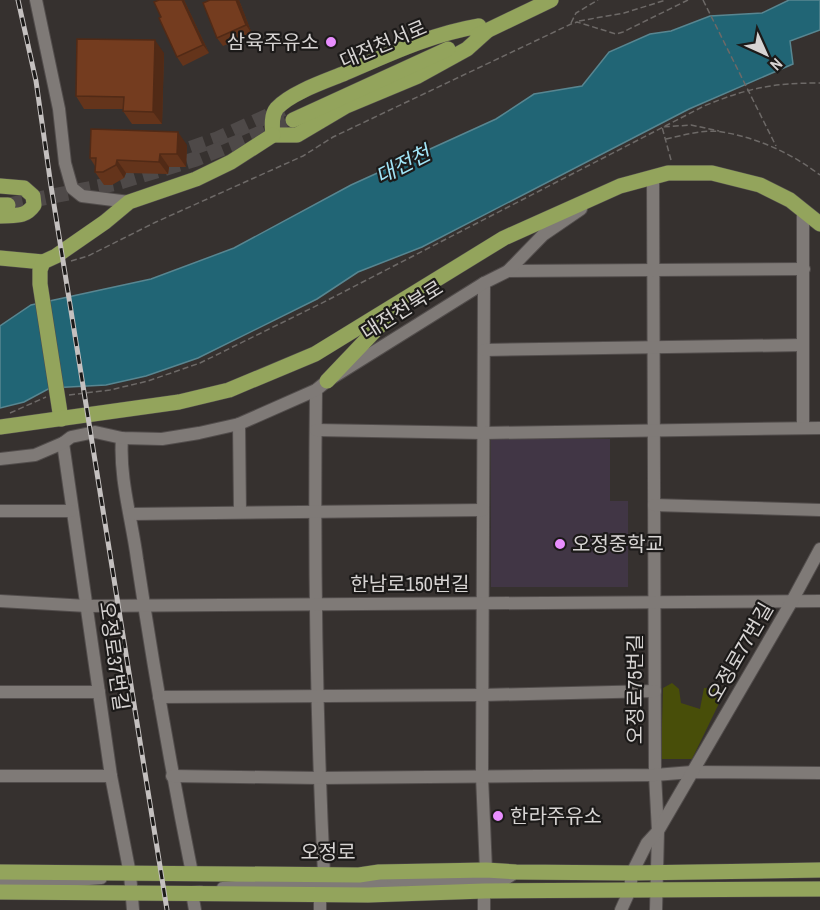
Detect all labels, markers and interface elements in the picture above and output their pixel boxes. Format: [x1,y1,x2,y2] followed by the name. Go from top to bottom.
[335,13,430,74] street label: 대전천서로
[736,24,796,84] north arrow
[227,28,319,55] place label: 삼육주유소
[324,35,338,49] marker: 삼육주유소
[765,53,788,76] text: N
[370,137,438,191] water label: 대전천
[356,274,448,345] street label: 대전천북로
[572,530,664,557] place label: 오정중학교
[553,537,567,551] marker: 오정중학교
[350,570,470,597] street label: 한남로150번길
[700,597,779,706] street label: 오정로77번길
[93,599,136,712] street label: 오정로37번길
[621,634,648,744] street label: 오정로75번길
[510,802,602,829] place label: 한라주유소
[491,809,505,823] marker: 한라주유소
[300,838,356,865] street label: 오정로

